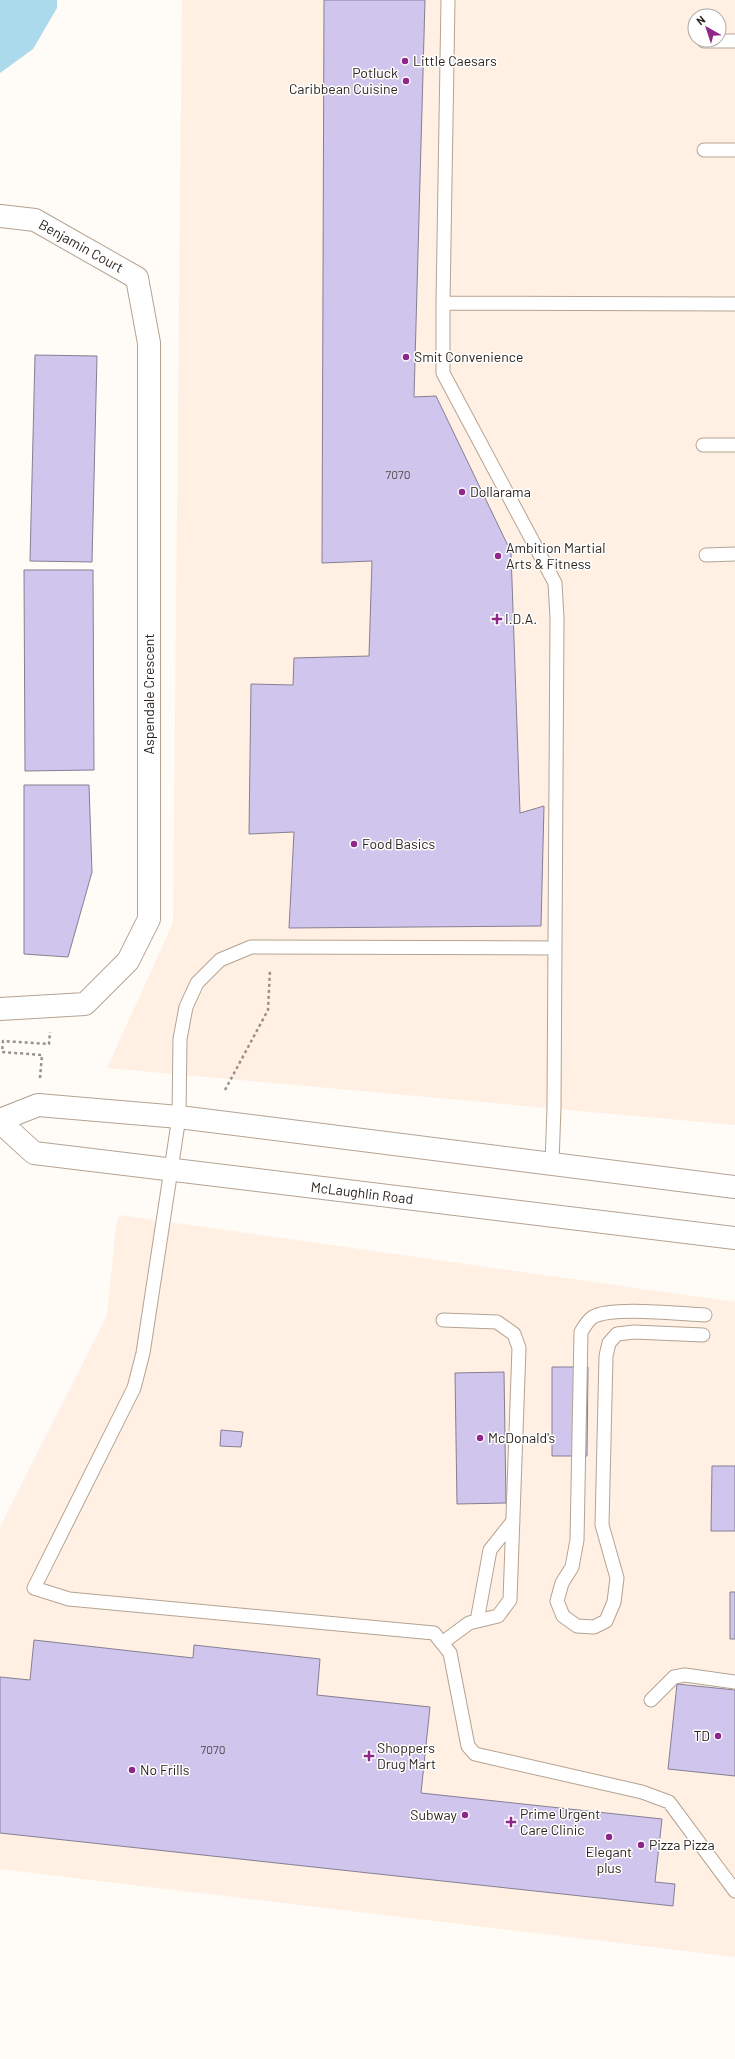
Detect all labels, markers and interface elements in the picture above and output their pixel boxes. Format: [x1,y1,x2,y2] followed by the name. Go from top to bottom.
[687,8,727,48] north arrow
[693,12,707,27] text: N
[413,52,497,69] place label: Little Caesars
[400,56,410,66] marker: Little Caesars
[289,64,398,97] place label: Potluck Caribbean Cuisine
[401,76,411,86] marker: Potluck Caribbean Cuisine
[36,215,126,276] street label: Benjamin Court
[414,348,523,365] place label: Smit Convenience
[401,352,411,362] marker: Smit Convenience
[386,467,410,481] house number: 7070
[470,483,531,500] place label: Dollarama
[457,487,467,497] marker: Dollarama
[506,539,605,572] place label: Ambition Martial Arts & Fitness
[493,551,503,561] marker: Ambition Martial Arts & Fitness
[505,610,537,627] place label: I.D.A.
[492,614,502,624] marker: I.D.A.
[140,634,157,755] street label: Aspendale Crescent
[362,835,436,852] place label: Food Basics
[349,839,359,849] marker: Food Basics
[310,1178,414,1207] street label: McLaughlin Road
[488,1429,556,1446] place label: McDonald's
[475,1433,485,1443] marker: McDonald's
[693,1727,710,1744] place label: TD
[713,1731,723,1741] marker: TD
[377,1739,436,1772] place label: Shoppers Drug Mart
[201,1742,225,1756] house number: 7070
[364,1751,374,1761] marker: Shoppers Drug Mart
[140,1761,190,1778] place label: No Frills
[127,1765,137,1775] marker: No Frills
[520,1805,600,1838] place label: Prime Urgent Care Clinic
[410,1806,458,1823] place label: Subway
[460,1810,470,1820] marker: Subway
[505,1816,517,1828] marker: Prime Urgent Care Clinic
[604,1832,614,1842] marker: Elegant plus
[649,1836,715,1853] place label: Pizza Pizza
[636,1840,646,1850] marker: Pizza Pizza
[586,1843,632,1876] place label: Elegant plus

